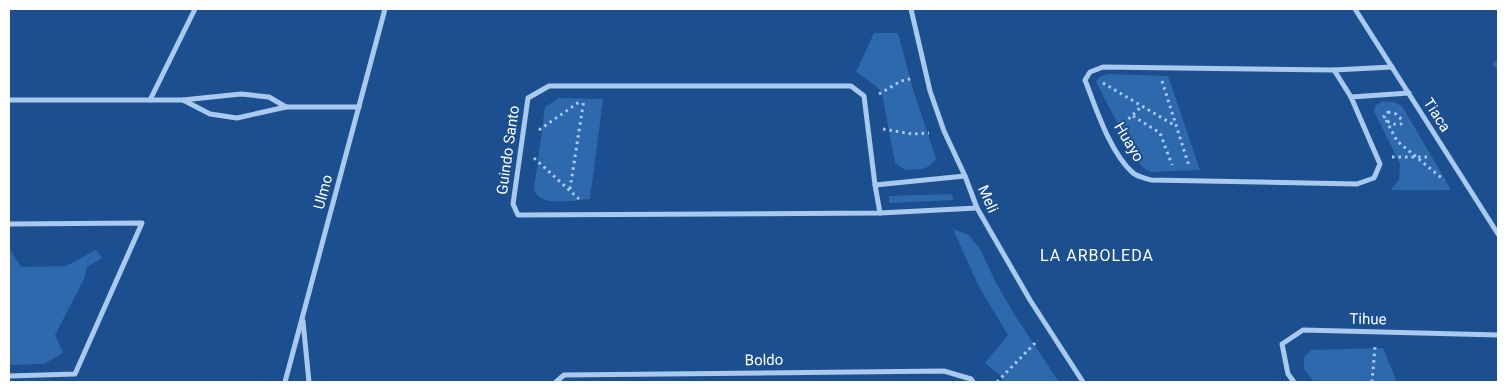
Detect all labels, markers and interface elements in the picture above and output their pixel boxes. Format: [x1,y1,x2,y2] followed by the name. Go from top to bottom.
[1419,95,1455,135] street label: Tiaca
[493,104,523,196] street label: Guindo Santo
[1110,119,1148,165] street label: Huayo
[310,173,336,211] street label: Ulmo
[974,182,1002,216] street label: Meli
[1040,246,1154,265] district label: LA ARBOLEDA
[1349,310,1387,328] street label: Tihue
[745,351,783,369] street label: Boldo

